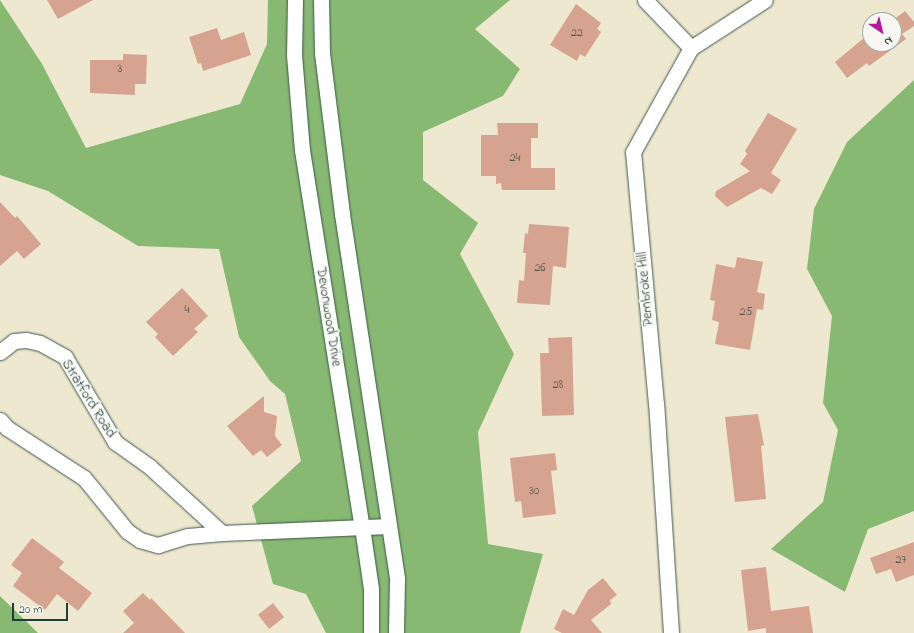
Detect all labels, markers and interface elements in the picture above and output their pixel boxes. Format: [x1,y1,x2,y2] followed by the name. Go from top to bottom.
[862,12,902,52] north arrow
[571,27,583,41] house number: 22
[881,32,896,50] text: N
[118,63,122,77] house number: 3
[510,152,520,166] house number: 24
[634,251,658,327] street label: Pembroke Hill
[534,262,546,276] house number: 26
[312,266,344,368] street label: Devonwood Drive
[185,304,189,318] house number: 4
[740,306,752,320] house number: 25
[57,357,119,441] street label: Stratford Road
[553,379,563,393] house number: 28
[529,485,539,499] house number: 30
[896,554,906,568] house number: 27
[14,595,70,621] scale bar
[19,601,42,619] text: 20 m

